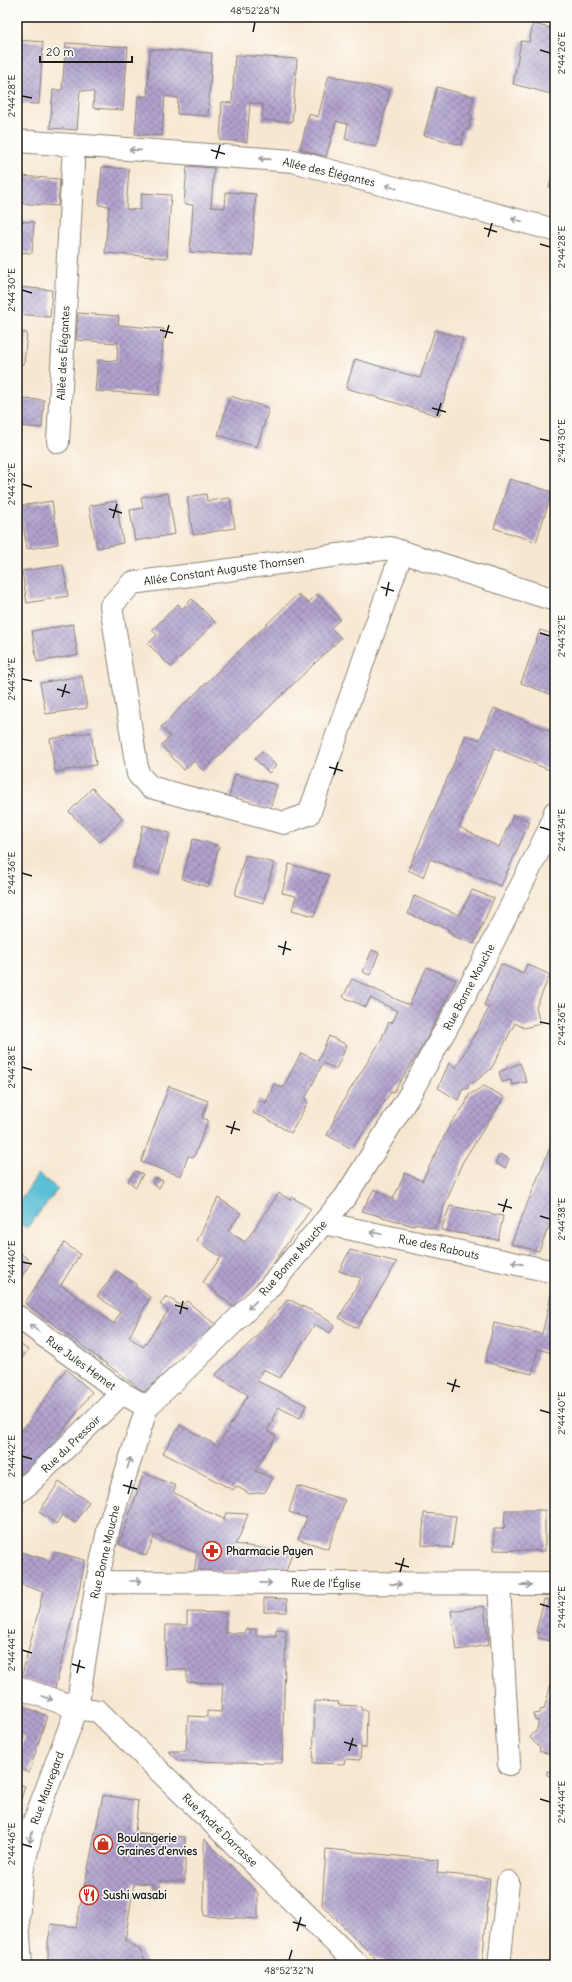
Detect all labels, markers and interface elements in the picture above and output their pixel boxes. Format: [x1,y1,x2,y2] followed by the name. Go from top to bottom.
[230,4,280,17] text: 48°52'28"N
[555,32,568,74] text: 2°44'26"E
[40,38,132,64] scale bar
[46,44,74,59] text: 20 m
[5,75,18,117] text: 2°44'28"E
[129,146,142,153] one-way arrow
[281,154,377,189] street label: Allée des Élégantes
[259,156,272,163] one-way arrow
[385,183,398,190] one-way arrow
[511,216,524,223] one-way arrow
[555,226,568,268] text: 2°44'28"E
[5,268,18,312] text: 2°44'30"E
[53,305,72,401] street label: Allée des Élégantes
[555,419,568,463] text: 2°44'30"E
[5,463,18,505] text: 2°44'32"E
[143,552,305,588] street label: Allée Constant Auguste Thomsen
[555,615,568,657] text: 2°44'32"E
[5,657,18,700] text: 2°44'34"E
[555,808,568,851] text: 2°44'34"E
[5,851,18,894] text: 2°44'36"E
[440,941,498,1033] street label: Rue Bonne Mouche
[555,1002,568,1045] text: 2°44'36"E
[5,1045,18,1088] text: 2°44'38"E
[555,1197,568,1240] text: 2°44'38"E
[256,1217,330,1299] street label: Rue Bonne Mouche
[370,1229,383,1237] one-way arrow
[397,1232,481,1262] street label: Rue des Rabouts
[5,1240,18,1284] text: 2°44'40"E
[511,1259,524,1267] one-way arrow
[247,1300,257,1309] one-way arrow
[29,1324,40,1332] one-way arrow
[43,1333,119,1393] street label: Rue Jules Hemet
[555,1391,568,1435] text: 2°44'40"E
[38,1412,104,1476] street label: Rue du Pressoir
[5,1435,18,1477] text: 2°44'42"E
[126,1457,133,1470] one-way arrow
[87,1504,123,1600] street label: Rue Bonne Mouche
[201,1540,223,1562] pharmacy icon: Pharmacie Payen
[226,1544,314,1559] place label: Pharmacie Payen
[291,1574,361,1591] street label: Rue de l'Église
[129,1577,142,1585] one-way arrow
[259,1579,272,1587] one-way arrow
[389,1580,402,1588] one-way arrow
[519,1581,532,1589] one-way arrow
[555,1586,568,1628] text: 2°44'42"E
[5,1629,18,1671] text: 2°44'44"E
[40,1694,52,1702] one-way arrow
[27,1749,67,1826] street label: Rue Mauregard
[555,1781,568,1823] text: 2°44'44"E
[179,1790,261,1870] street label: Rue André Darrasse
[5,1823,18,1865] text: 2°44'46"E
[26,1830,34,1843] one-way arrow
[117,1831,197,1858] place label: Boulangerie Graines d'envies
[92,1833,114,1855] shop icon: Boulangerie Graines d'envies
[78,1884,100,1906] restaurant icon: Sushi wasabi
[103,1888,167,1902] place label: Sushi wasabi
[264,1964,314,1977] text: 48°52'32"N

